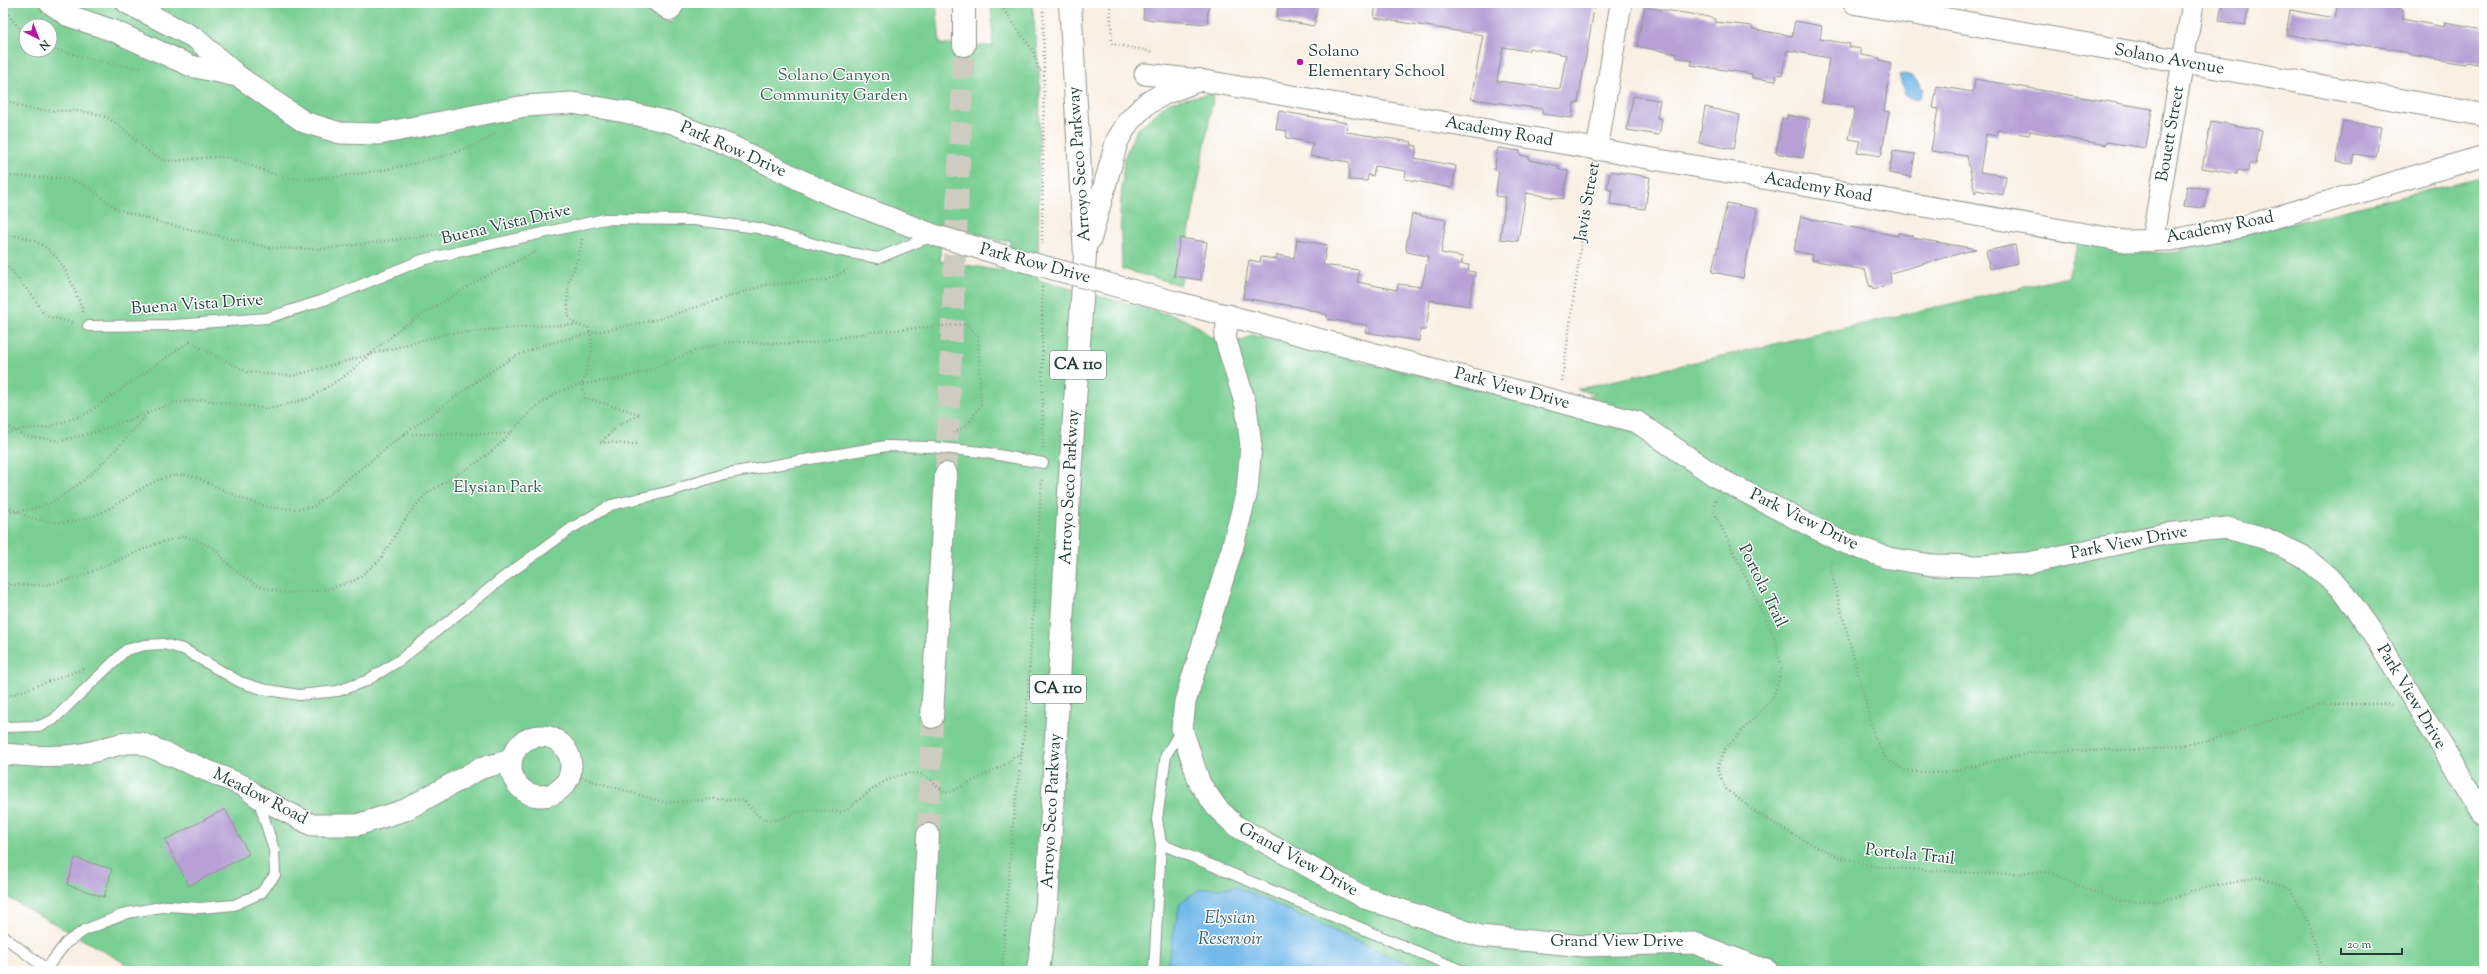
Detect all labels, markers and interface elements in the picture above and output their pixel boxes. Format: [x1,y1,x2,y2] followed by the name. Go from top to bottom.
[18,18,58,58] north arrow
[35,35,53,54] text: N
[2112,38,2226,82] street label: Solano Avenue
[1308,40,1445,84] place label: Solano Elementary School
[1295,57,1305,67] marker: Solano Elementary School
[760,64,908,108] park label: Solano Canyon Community Garden
[2151,84,2191,184] street label: Bouett Street
[1063,85,1097,242] street label: Arroyo Seco Parkway
[1443,111,1555,153] street label: Academy Road
[676,116,790,184] street label: Park Row Drive
[1569,160,1607,245] street label: Javis Street
[1762,167,1874,209] street label: Academy Road
[439,198,573,252] street label: Buena Vista Drive
[2164,206,2276,250] street label: Academy Road
[977,238,1093,290] street label: Park Row Drive
[130,288,264,322] street label: Buena Vista Drive
[1050,351,1106,379] road number: CA 110
[1452,362,1572,416] street label: Park View Drive
[1054,408,1086,565] street label: Arroyo Seco Parkway
[454,476,542,500] park label: Elysian Park
[1745,483,1863,557] street label: Park View Drive
[2069,520,2190,566] street label: Park View Drive
[1731,540,1793,632] street label: Portola Trail
[2370,640,2452,754] street label: Park View Drive
[1030,675,1086,703] road number: CA 110
[1036,732,1068,889] street label: Arroyo Seco Parkway
[208,763,312,831] street label: Meadow Road
[1234,817,1362,903] street label: Grand View Drive
[1864,838,1956,872] street label: Portola Trail
[1198,906,1263,953] water label: Elysian Reservoir
[1550,930,1684,954] street label: Grand View Drive
[2341,930,2402,956] scale bar
[2347,936,2372,954] text: 20 m

